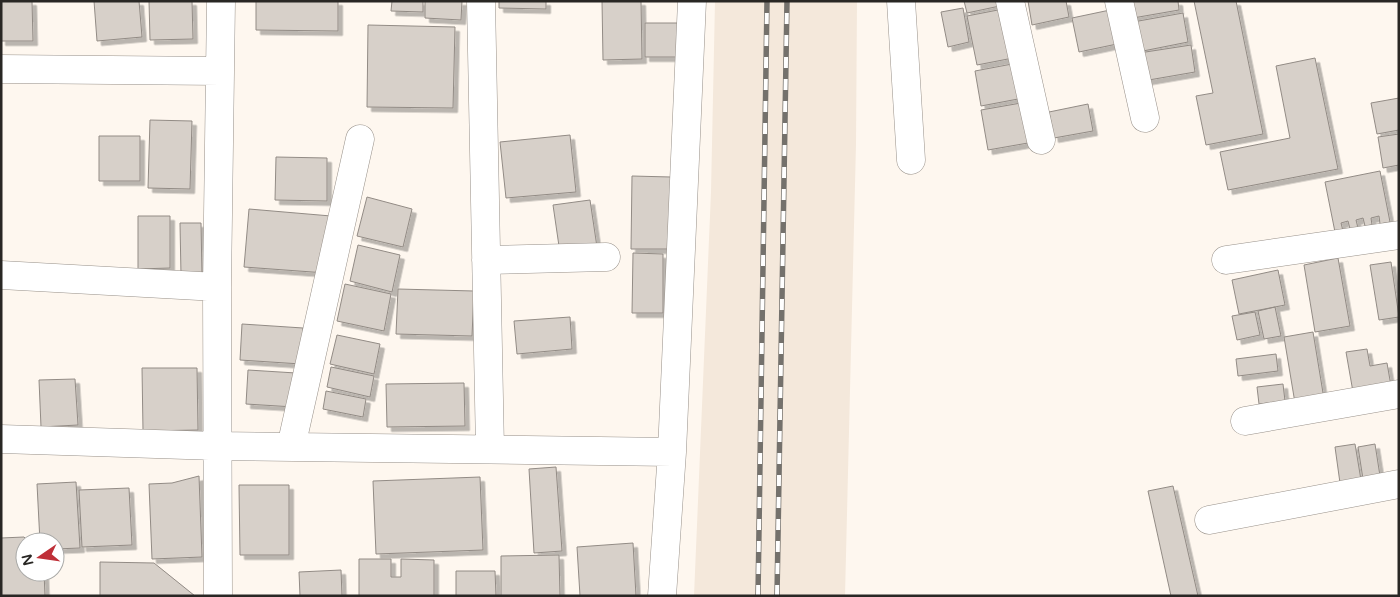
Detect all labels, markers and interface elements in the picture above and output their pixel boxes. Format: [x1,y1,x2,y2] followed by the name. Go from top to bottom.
[15,532,65,582] north arrow
[18,552,37,567] text: N

